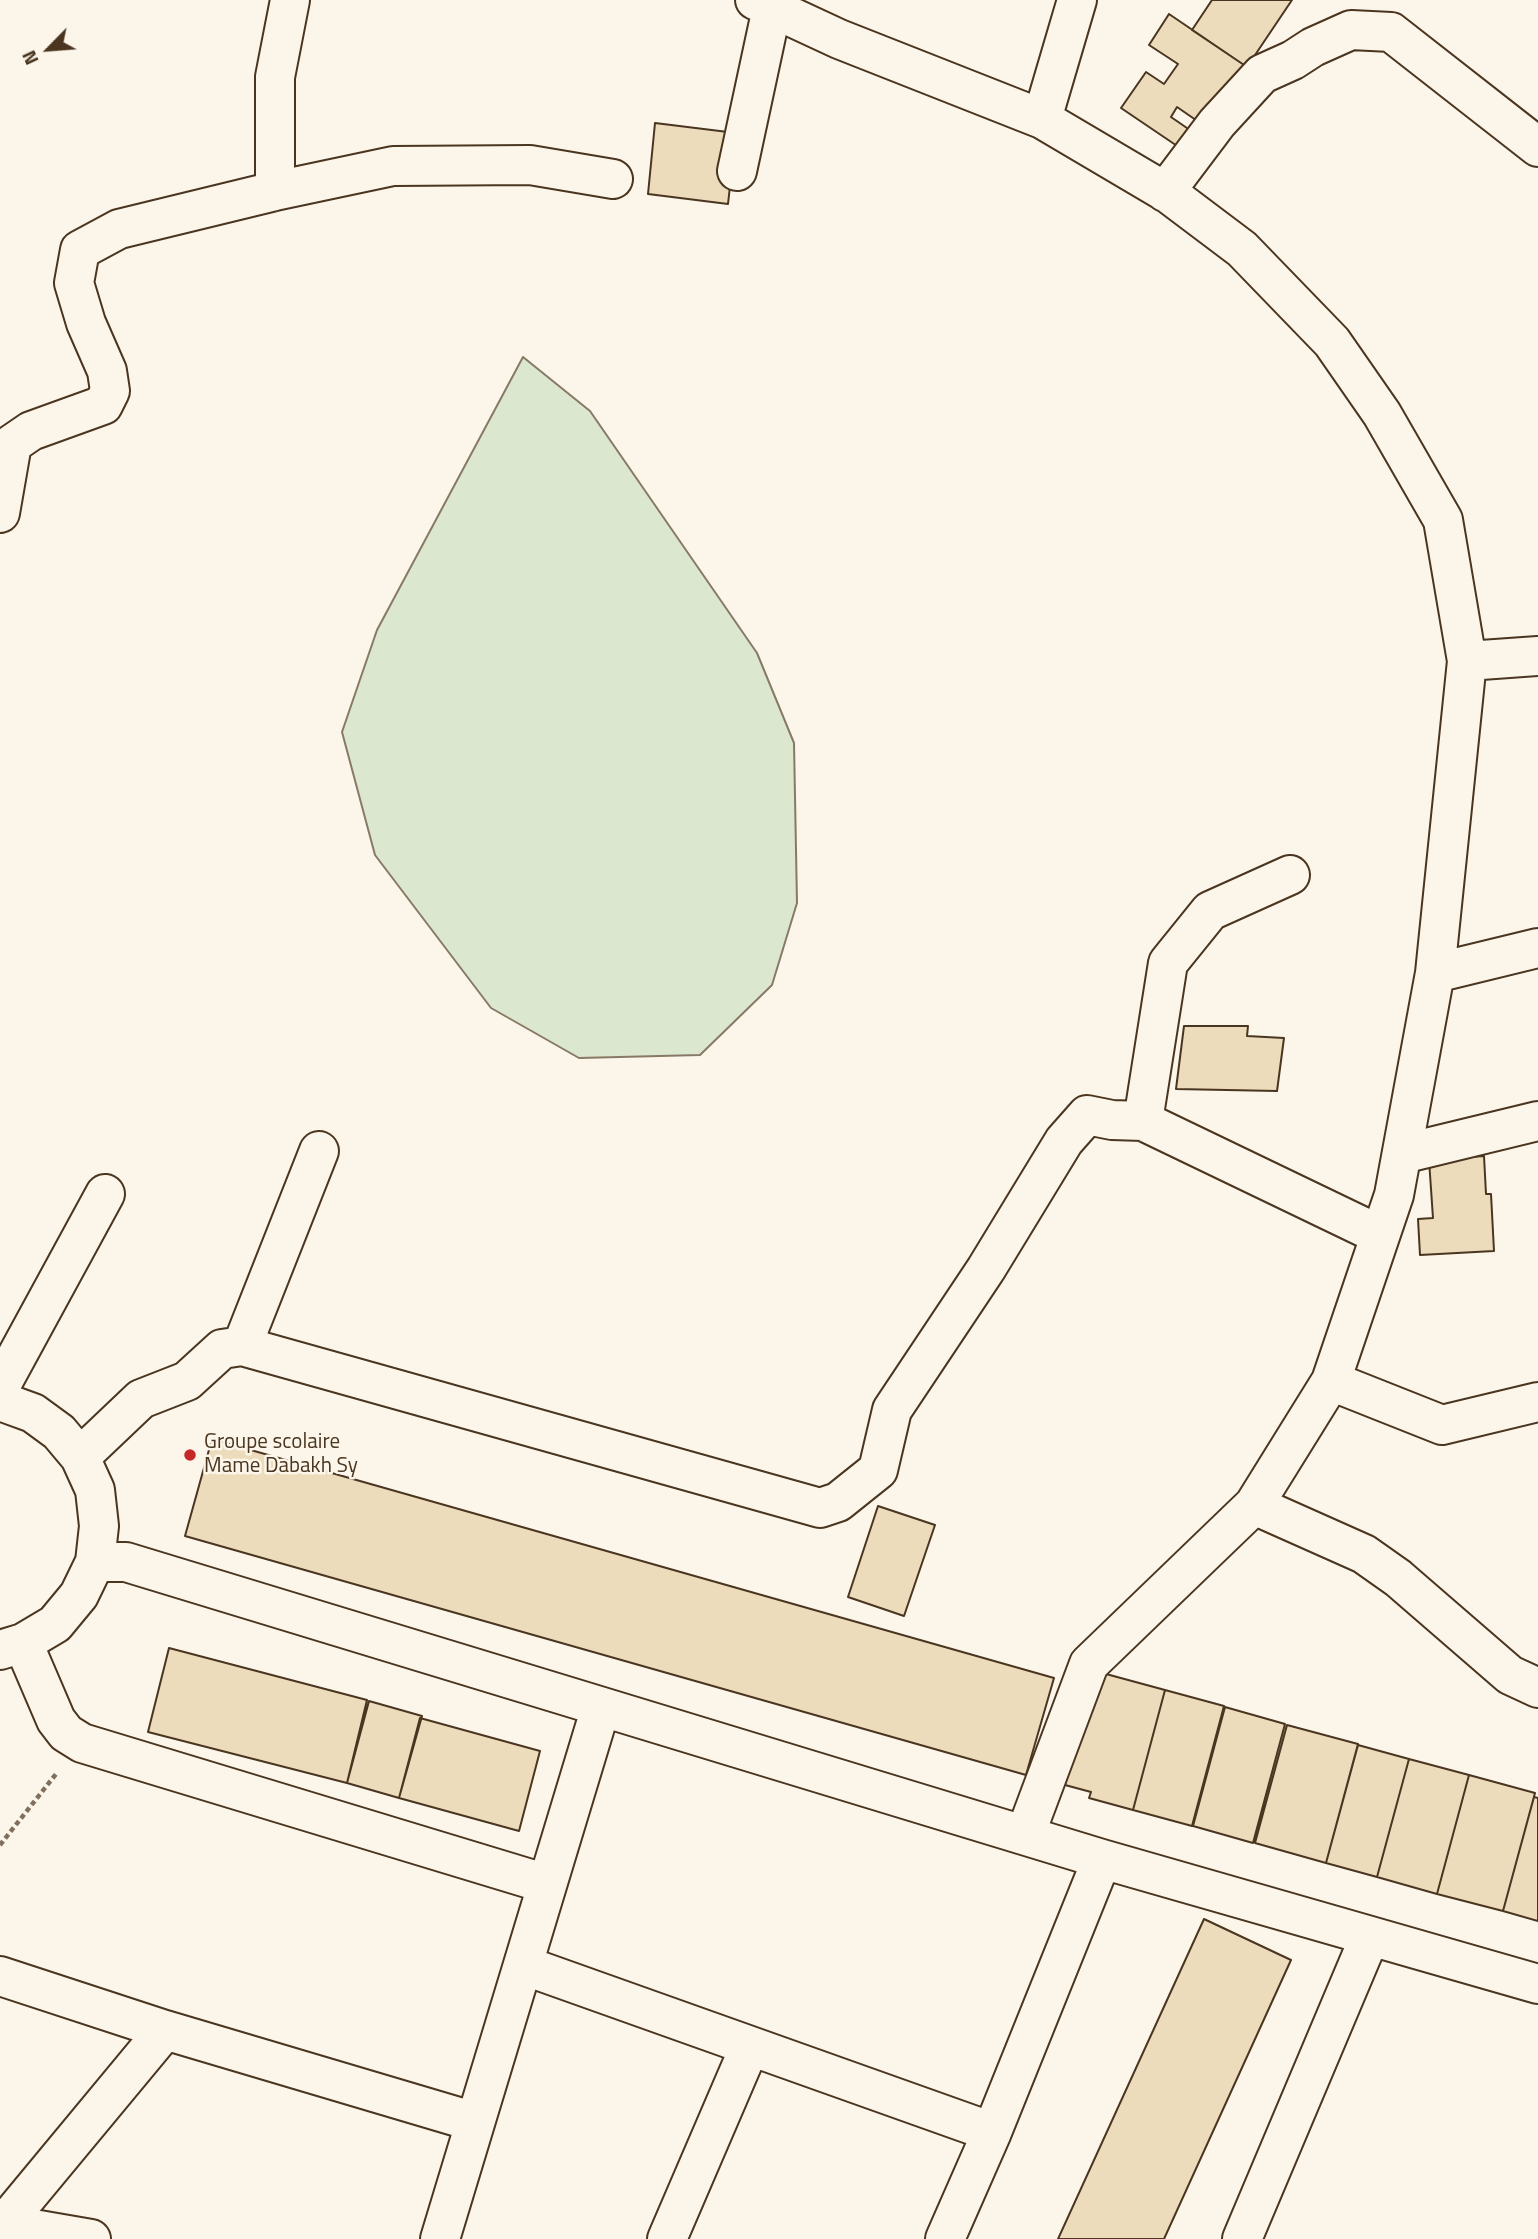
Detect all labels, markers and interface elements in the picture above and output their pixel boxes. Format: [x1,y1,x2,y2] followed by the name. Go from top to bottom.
[14,14,84,84] north arrow
[14,46,45,70] text: N
[204,1430,358,1480] place label: Groupe scolaire Mame Dabakh Sy
[182,1447,198,1463] marker: Groupe scolaire Mame Dabakh Sy

